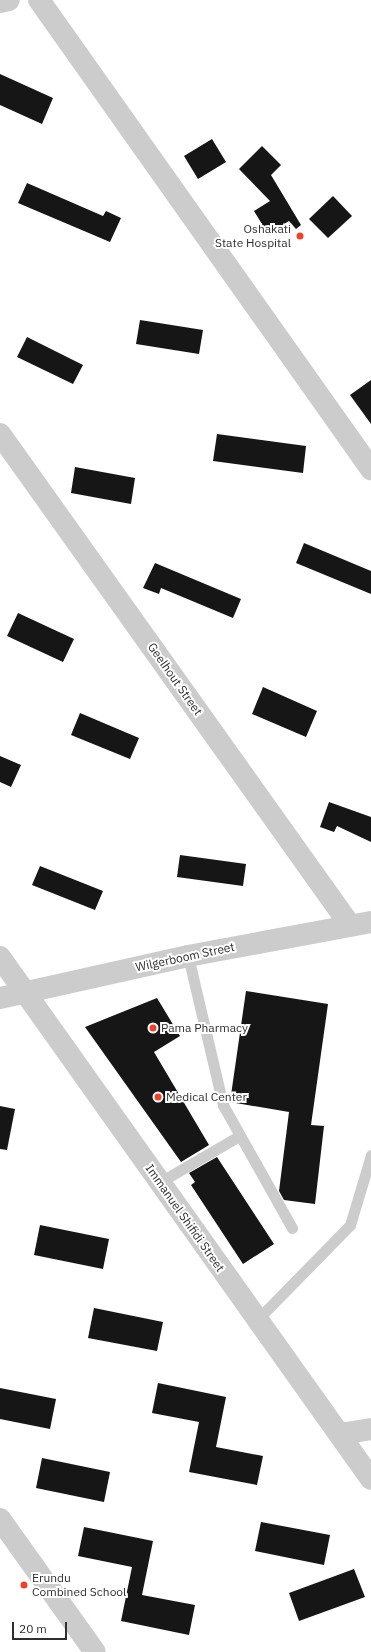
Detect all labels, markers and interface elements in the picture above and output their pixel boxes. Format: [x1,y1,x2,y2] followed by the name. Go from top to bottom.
[215,222,291,250] place label: Oshakati State Hospital
[294,230,306,242] marker: Oshakati State Hospital
[145,640,205,718] street label: Geelhout Street
[134,939,236,975] street label: Wilgerboom Street
[161,1021,248,1035] place label: Pama Pharmacy
[148,1023,158,1033] marker: Pama Pharmacy
[166,1090,247,1104] place label: Medical Center
[153,1092,163,1102] marker: Medical Center
[142,1162,228,1274] street label: Immanuel Shifidi Street
[32,1571,126,1599] place label: Erundu Combined School
[19,1580,29,1590] marker: Erundu Combined School
[14,1614,69,1640] scale bar
[19,1621,47,1636] text: 20 m

